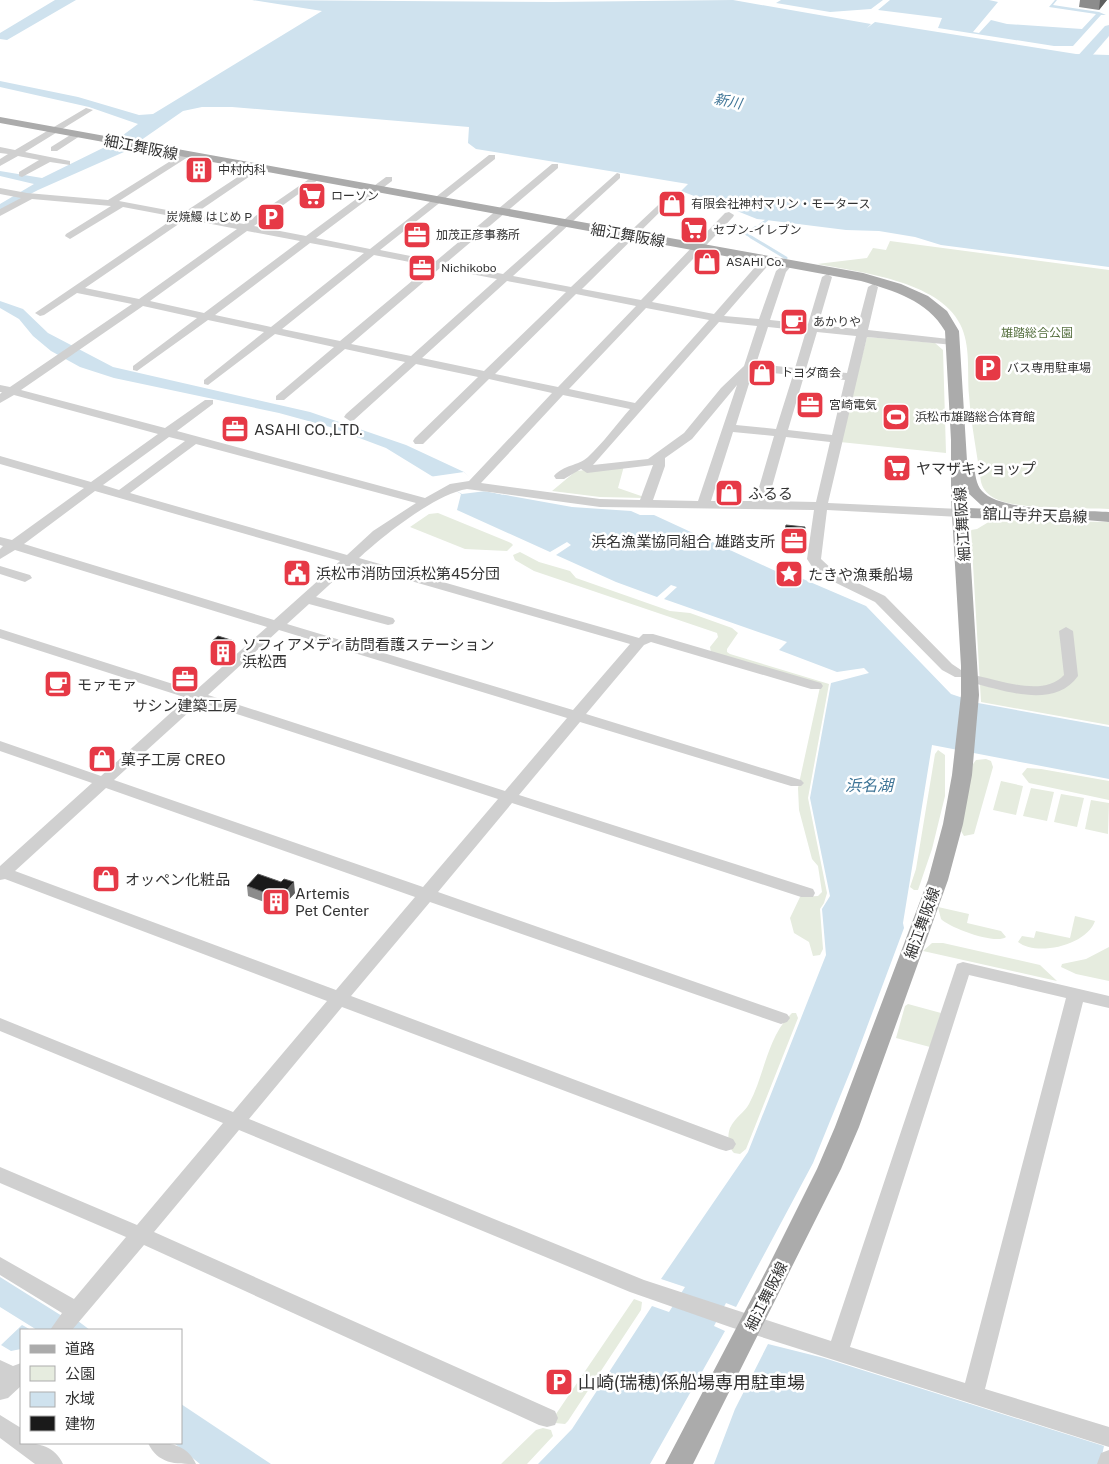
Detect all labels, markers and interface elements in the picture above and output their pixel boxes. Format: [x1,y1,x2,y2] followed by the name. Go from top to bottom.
[713,90,745,112] water label: 新川
[103,131,179,163] street label: 細江舞阪線
[184,155,214,185] building icon: 中村内科
[218,163,266,177] place label: 中村内科
[297,181,327,211] supermarket icon: ローソン
[331,189,379,203] place label: ローソン
[657,189,687,219] shop icon: 有限会社神村マリン・モータース
[691,197,870,211] place label: 有限会社神村マリン・モータース
[256,202,286,232] parking icon: 炭焼鰻 はじめ P
[167,210,252,224] place label: 炭焼鰻 はじめ P
[679,215,709,245] supermarket icon: セブン-イレブン
[402,220,432,250] office icon: 加茂正彦事務所
[590,220,666,250] street label: 細江舞阪線
[713,223,802,237] place label: セブン-イレブン
[436,228,520,242] place label: 加茂正彦事務所
[692,247,722,277] shop icon: ASAHI Co.
[407,253,437,283] office icon: Nichikobo
[726,255,784,269] place label: ASAHI Co.
[441,261,497,275] place label: Nichikobo
[779,307,809,337] cafe icon: あかりや
[813,315,861,329] place label: あかりや
[1001,326,1073,340] park label: 雄踏総合公園
[973,353,1003,383] parking icon: バス専用駐車場
[747,358,777,388] shop icon: トヨダ商会
[1007,361,1091,375] place label: バス専用駐車場
[781,366,841,380] place label: トヨダ商会
[795,390,825,420] office icon: 宮崎電気
[829,398,877,412] place label: 宮崎電気
[881,402,911,432] sports icon: 浜松市雄踏総合体育館
[915,410,1035,424] place label: 浜松市雄踏総合体育館
[220,414,250,444] office icon: ASAHI CO.,LTD.
[254,421,363,438] place label: ASAHI CO.,LTD.
[882,453,912,483] supermarket icon: ヤマザキショップ
[916,460,1036,477] place label: ヤマザキショップ
[714,478,744,508] shop icon: ふるる
[748,485,793,502] place label: ふるる
[951,486,973,562] street label: 細江舞阪線
[982,505,1088,525] street label: 舘山寺弁天島線
[779,526,809,556] office icon: 浜名漁業協同組合 雄踏支所
[591,533,775,550] place label: 浜名漁業協同組合 雄踏支所
[282,558,312,588] public building icon: 浜松市消防団浜松第45分団
[774,559,804,589] place icon: たきや漁乗船場
[316,565,500,582] place label: 浜松市消防団浜松第45分団
[808,566,913,583] place label: たきや漁乗船場
[242,636,495,670] place label: ソフィアメディ訪問看護ステーション 浜松西
[208,638,238,668] building icon: ソフィアメディ訪問看護ステーション 浜松西
[170,664,200,694] office icon: サシン建築工房
[43,669,73,699] cafe icon: モァモァ
[77,676,137,693] place label: モァモァ
[132,697,238,714] place label: サシン建築工房
[87,744,117,774] shop icon: 菓子工房 CREO
[121,751,225,768] place label: 菓子工房 CREO
[845,776,896,795] water label: 浜名湖
[91,864,121,894] shop icon: オッペン化粧品
[125,871,230,888] place label: オッペン化粧品
[295,885,369,919] place label: Artemis Pet Center
[901,885,943,961] street label: 細江舞阪線
[261,887,291,917] building icon: Artemis Pet Center
[741,1259,791,1333] street label: 細江舞阪線
[20,1329,182,1444] legend
[65,1340,95,1357] text: 道路
[65,1365,95,1382] text: 公園
[544,1367,574,1397] parking icon: 山崎(瑞穂)係船場専用駐車場
[578,1372,805,1393] place label: 山崎(瑞穂)係船場専用駐車場
[65,1390,95,1407] text: 水域
[65,1415,95,1432] text: 建物

